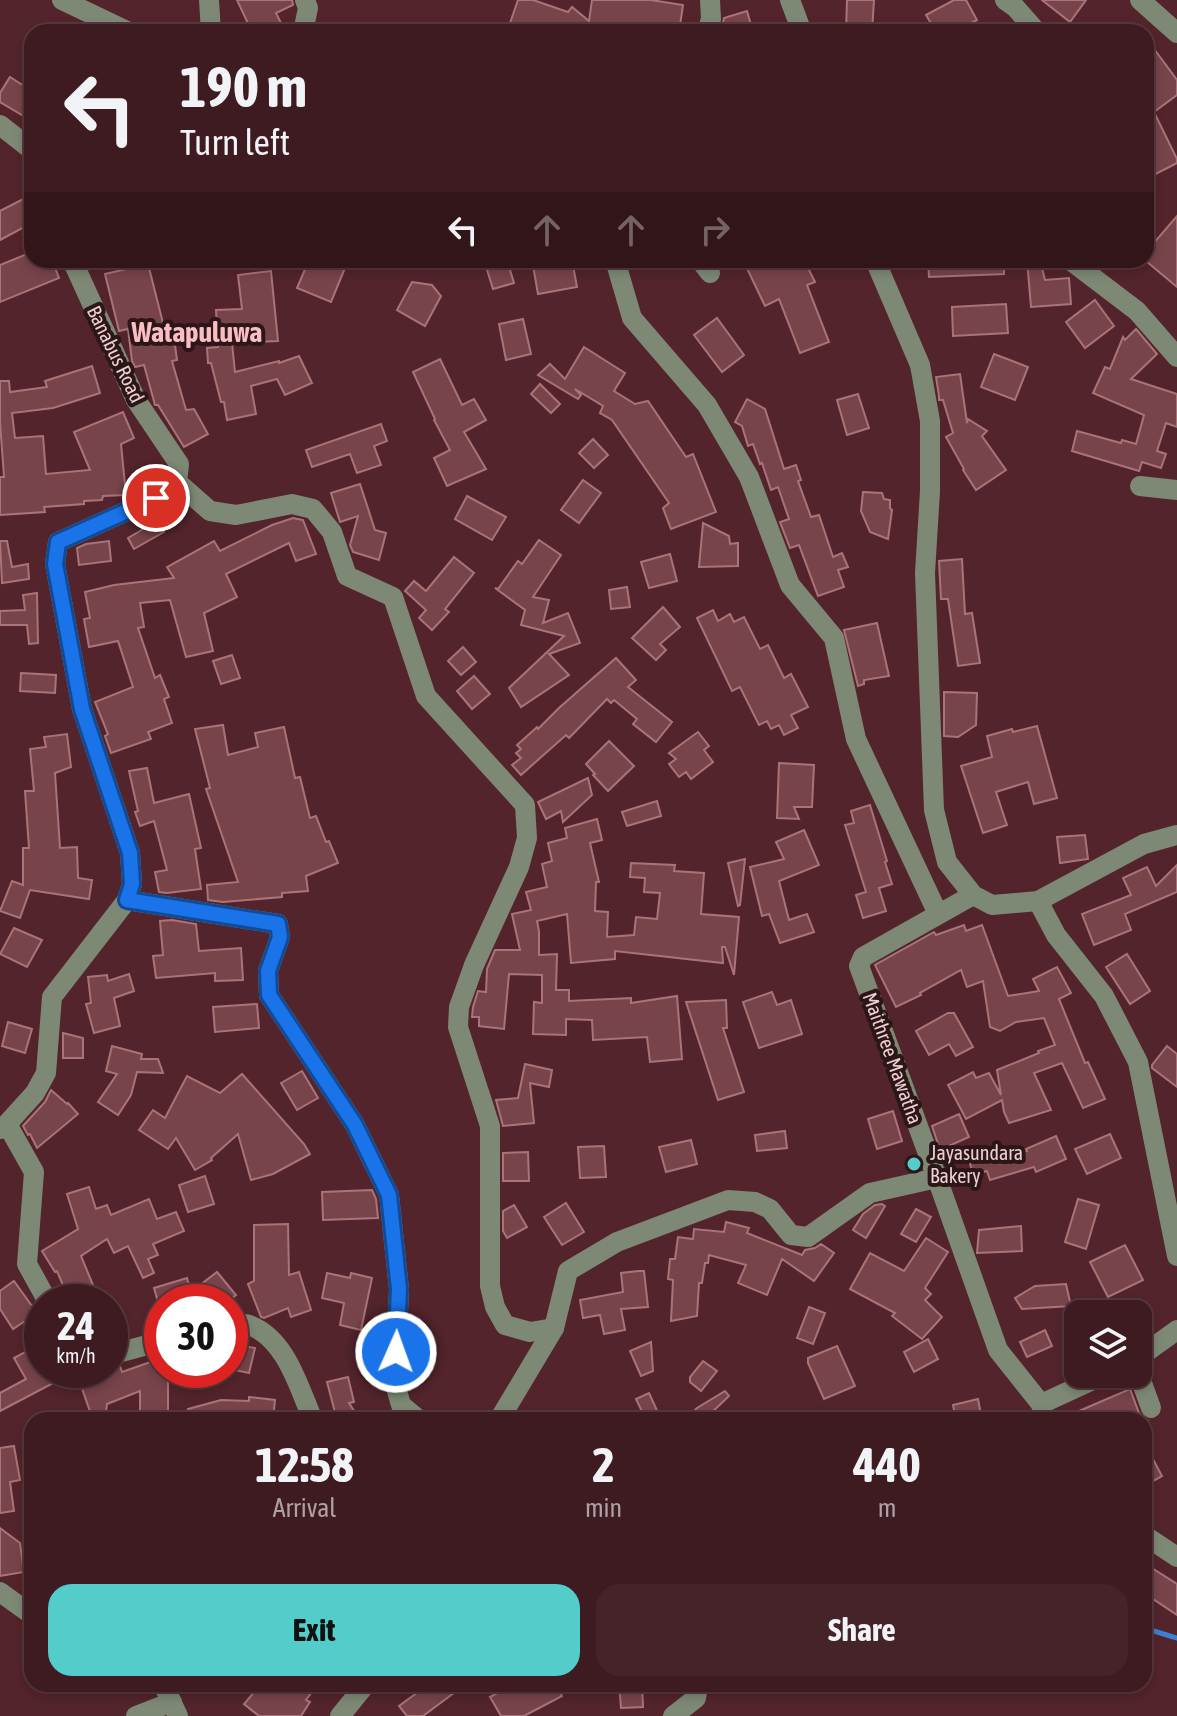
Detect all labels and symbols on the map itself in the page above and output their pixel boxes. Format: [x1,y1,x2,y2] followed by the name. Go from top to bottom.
[83,302,149,406] street label: Banabus Road
[131,316,262,348] district label: Watapuluwa
[122,464,190,532] pin
[859,989,927,1127] street label: Maithree Mawatha
[930,1141,1023,1187] place label: Jayasundara Bakery
[905,1155,923,1173] marker: Jayasundara Bakery
[144,1284,248,1388] speed limit sign: 30
[354,1310,438,1394] position arrow

